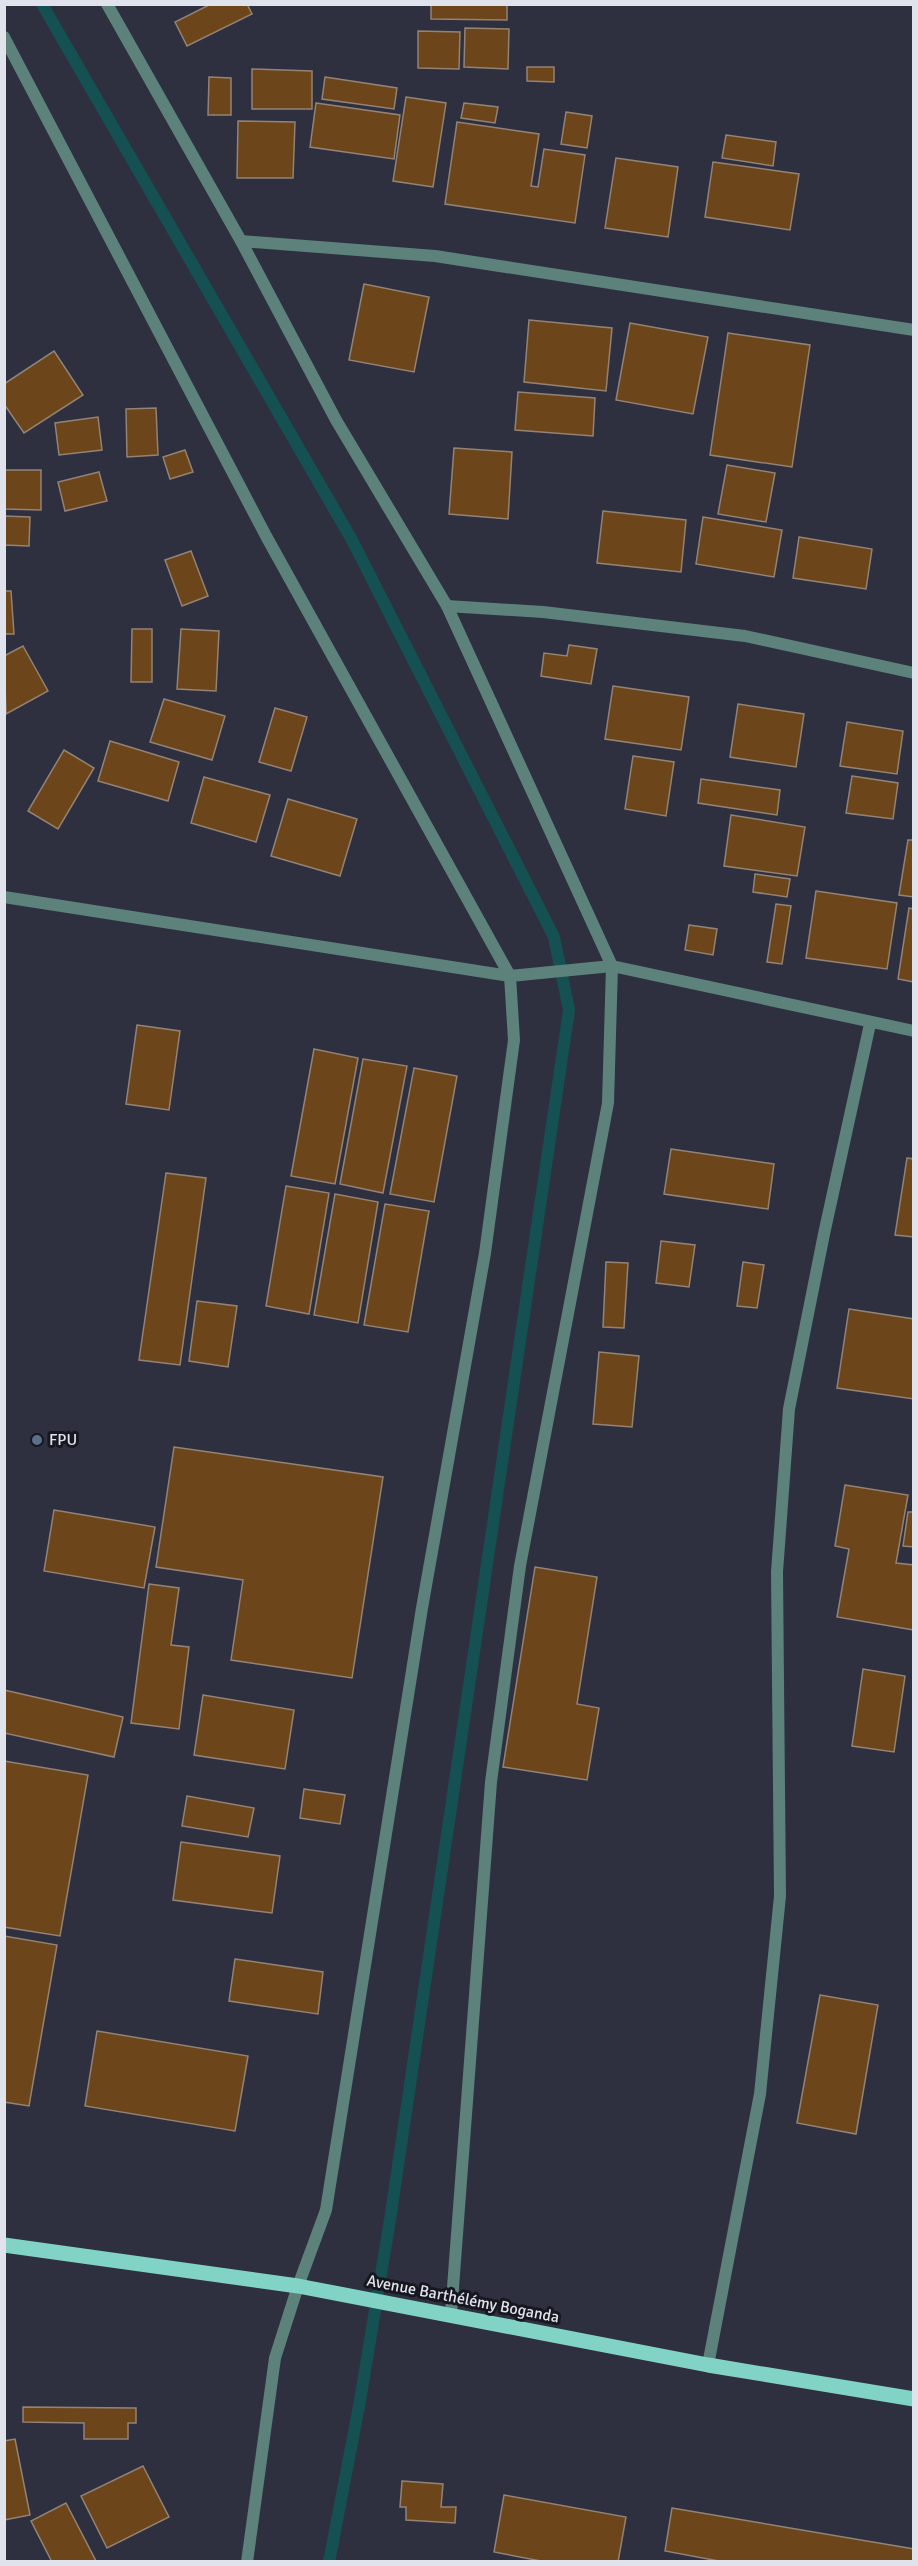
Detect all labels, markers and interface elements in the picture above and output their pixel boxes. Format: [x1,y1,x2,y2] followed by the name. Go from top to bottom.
[49,1430,77,1450] place label: FPU
[30,1433,44,1447] marker: FPU
[365,2271,561,2327] street label: Avenue Barthélémy Boganda

